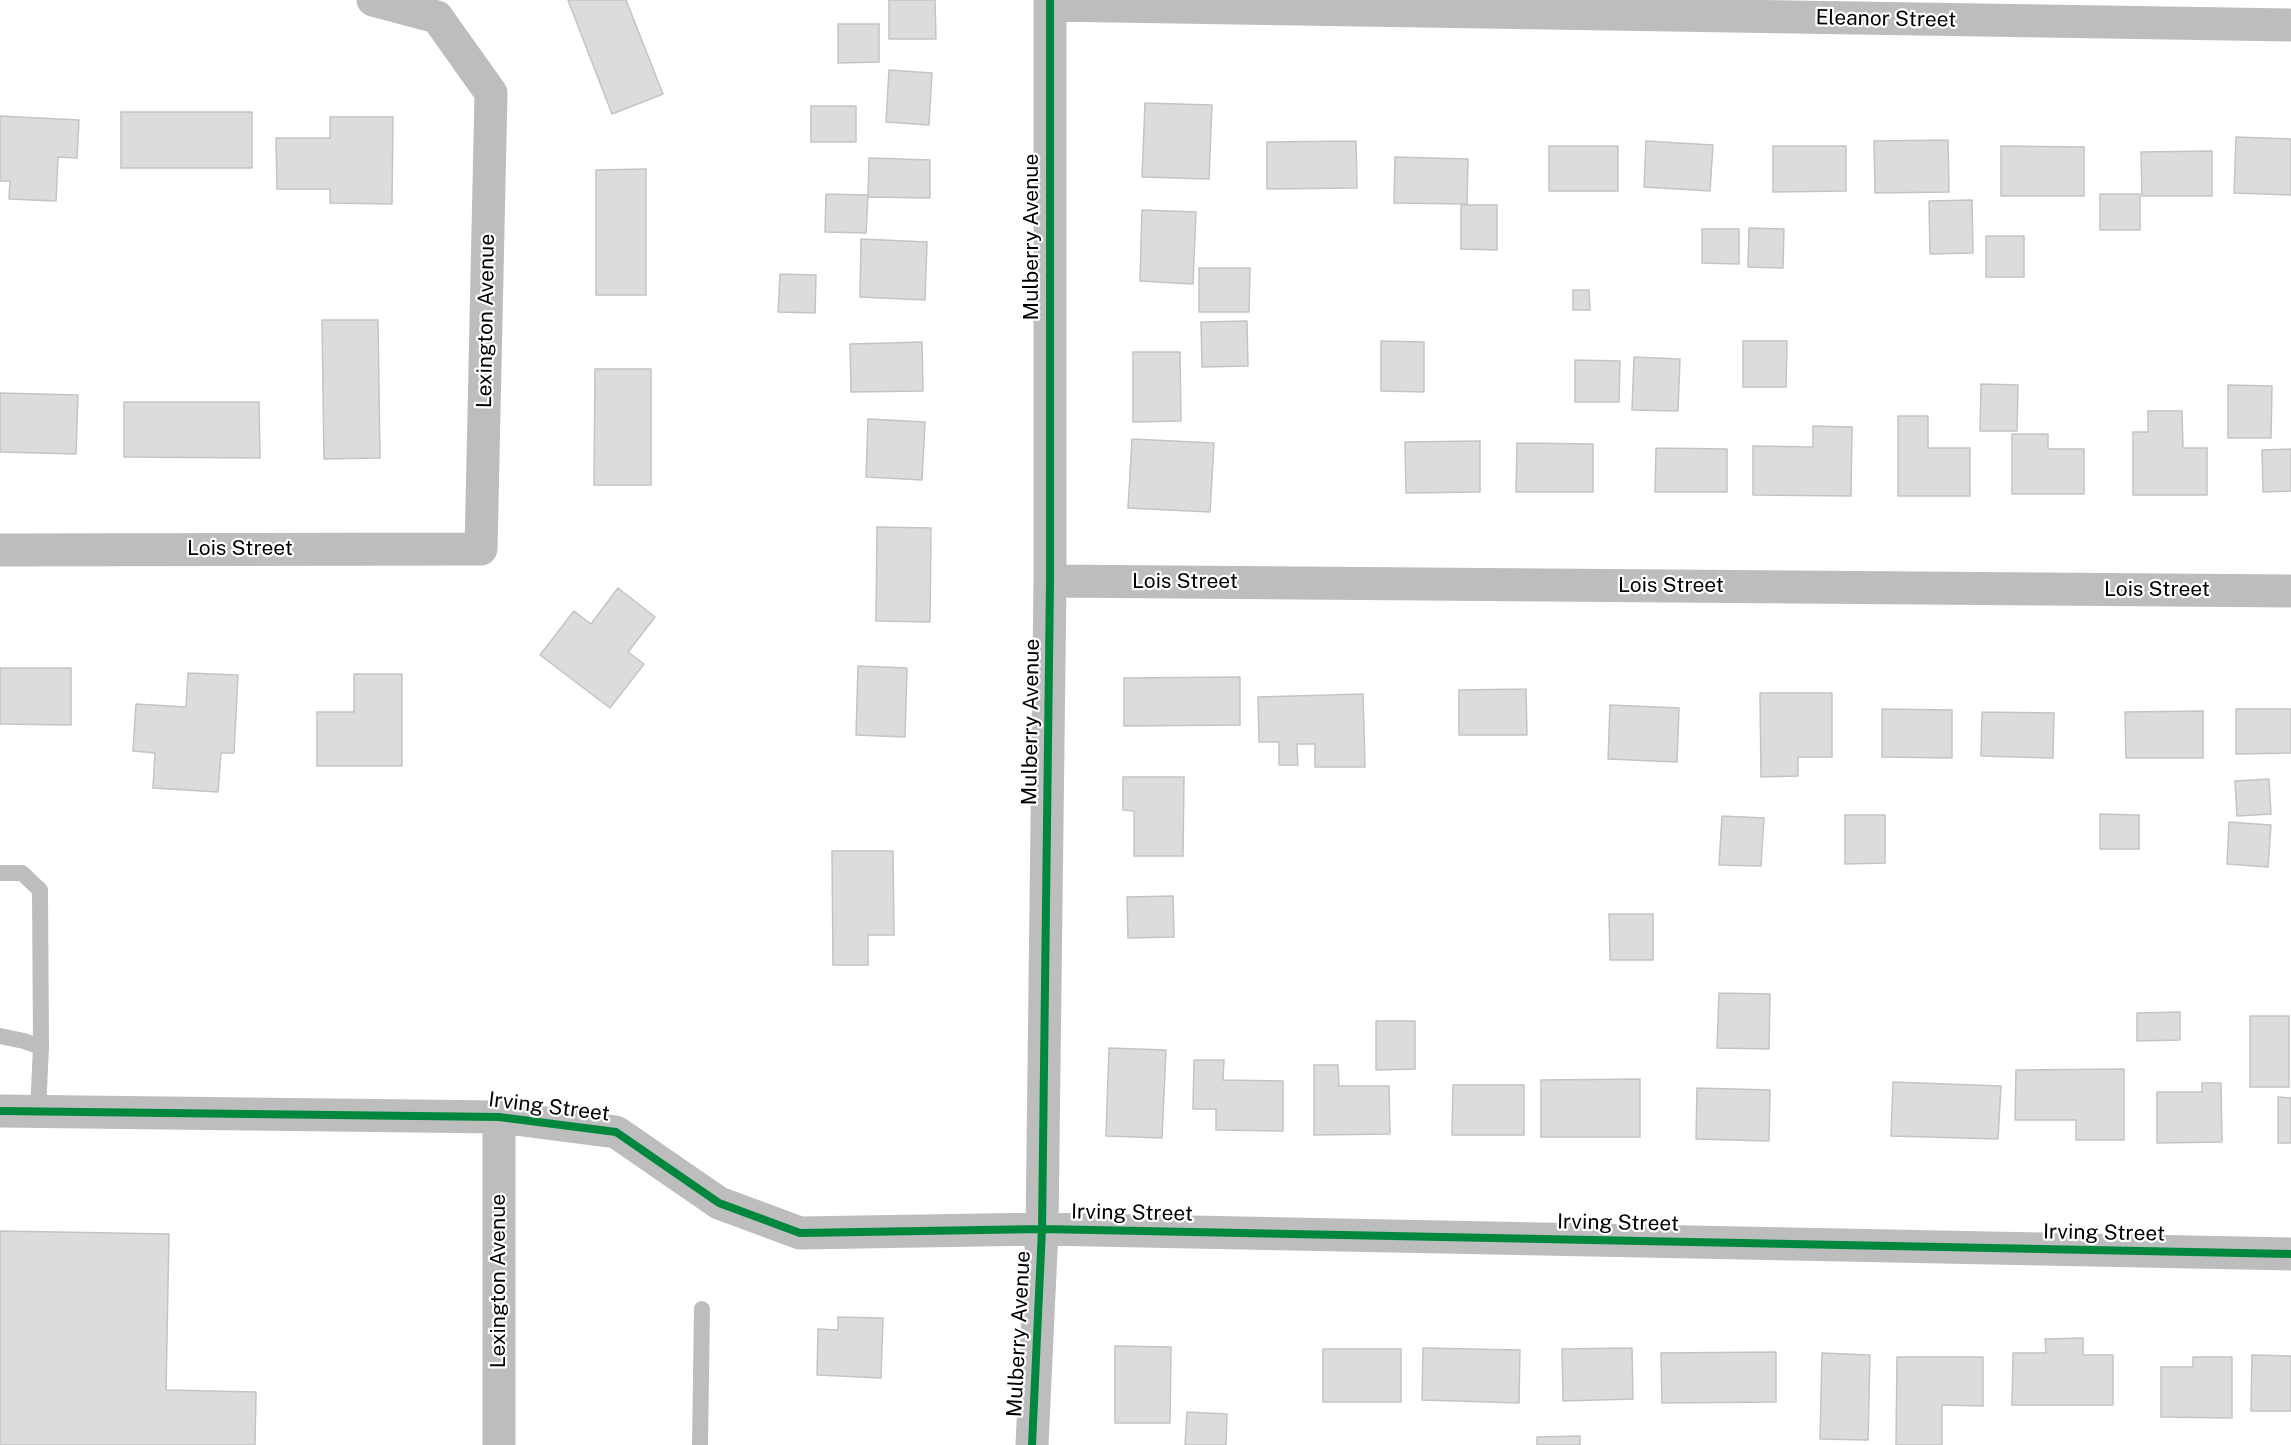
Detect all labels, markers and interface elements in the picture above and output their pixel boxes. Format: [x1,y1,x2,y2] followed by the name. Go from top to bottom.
[1815,5,1957,33] street label: Eleanor Street
[1019,154,1045,320] street label: Mulberry Avenue
[472,234,500,408] street label: Lexington Avenue
[187,536,293,562] street label: Lois Street
[1132,569,1238,595] street label: Lois Street
[1618,573,1724,599] street label: Lois Street
[2104,577,2210,603] street label: Lois Street
[1017,638,1045,806] street label: Mulberry Avenue
[487,1087,611,1127] street label: Irving Street
[486,1194,512,1368] street label: Lexington Avenue
[1071,1199,1193,1227] street label: Irving Street
[1557,1209,1679,1237] street label: Irving Street
[2043,1219,2165,1247] street label: Irving Street
[1002,1250,1036,1418] street label: Mulberry Avenue

